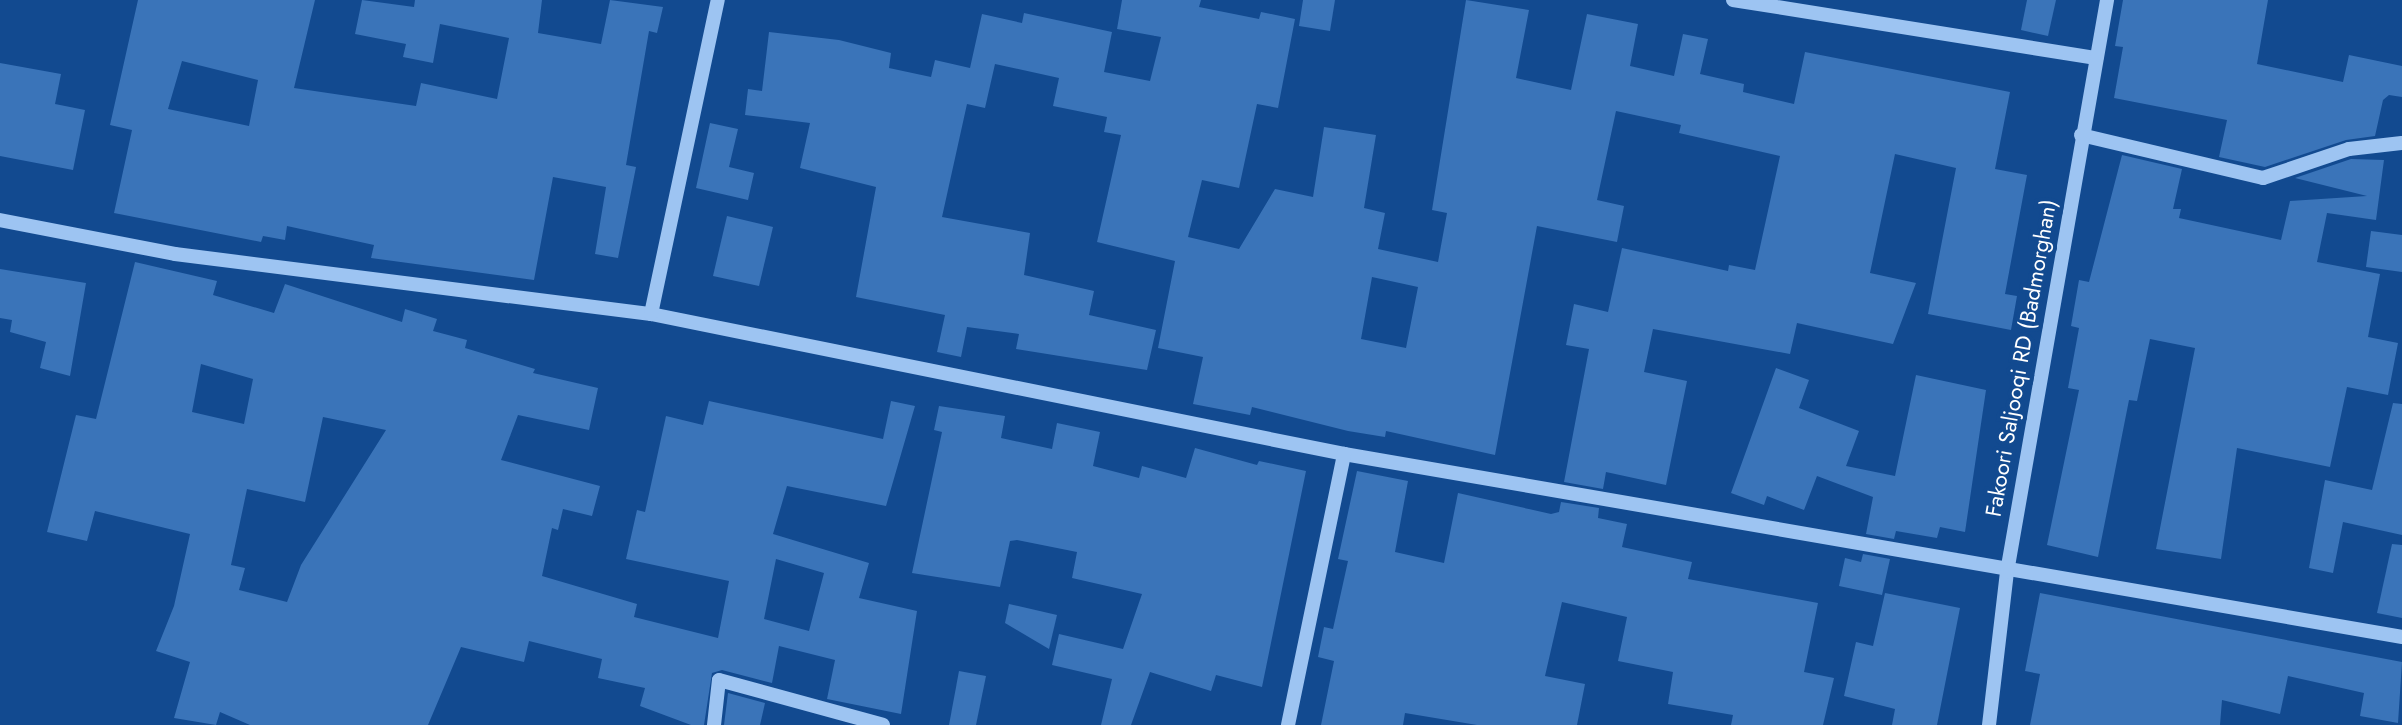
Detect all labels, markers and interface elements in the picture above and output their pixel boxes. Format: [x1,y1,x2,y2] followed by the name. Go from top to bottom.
[1980,197,2062,519] street label: Fakoori Saljooqi RD (Badmorghan)

